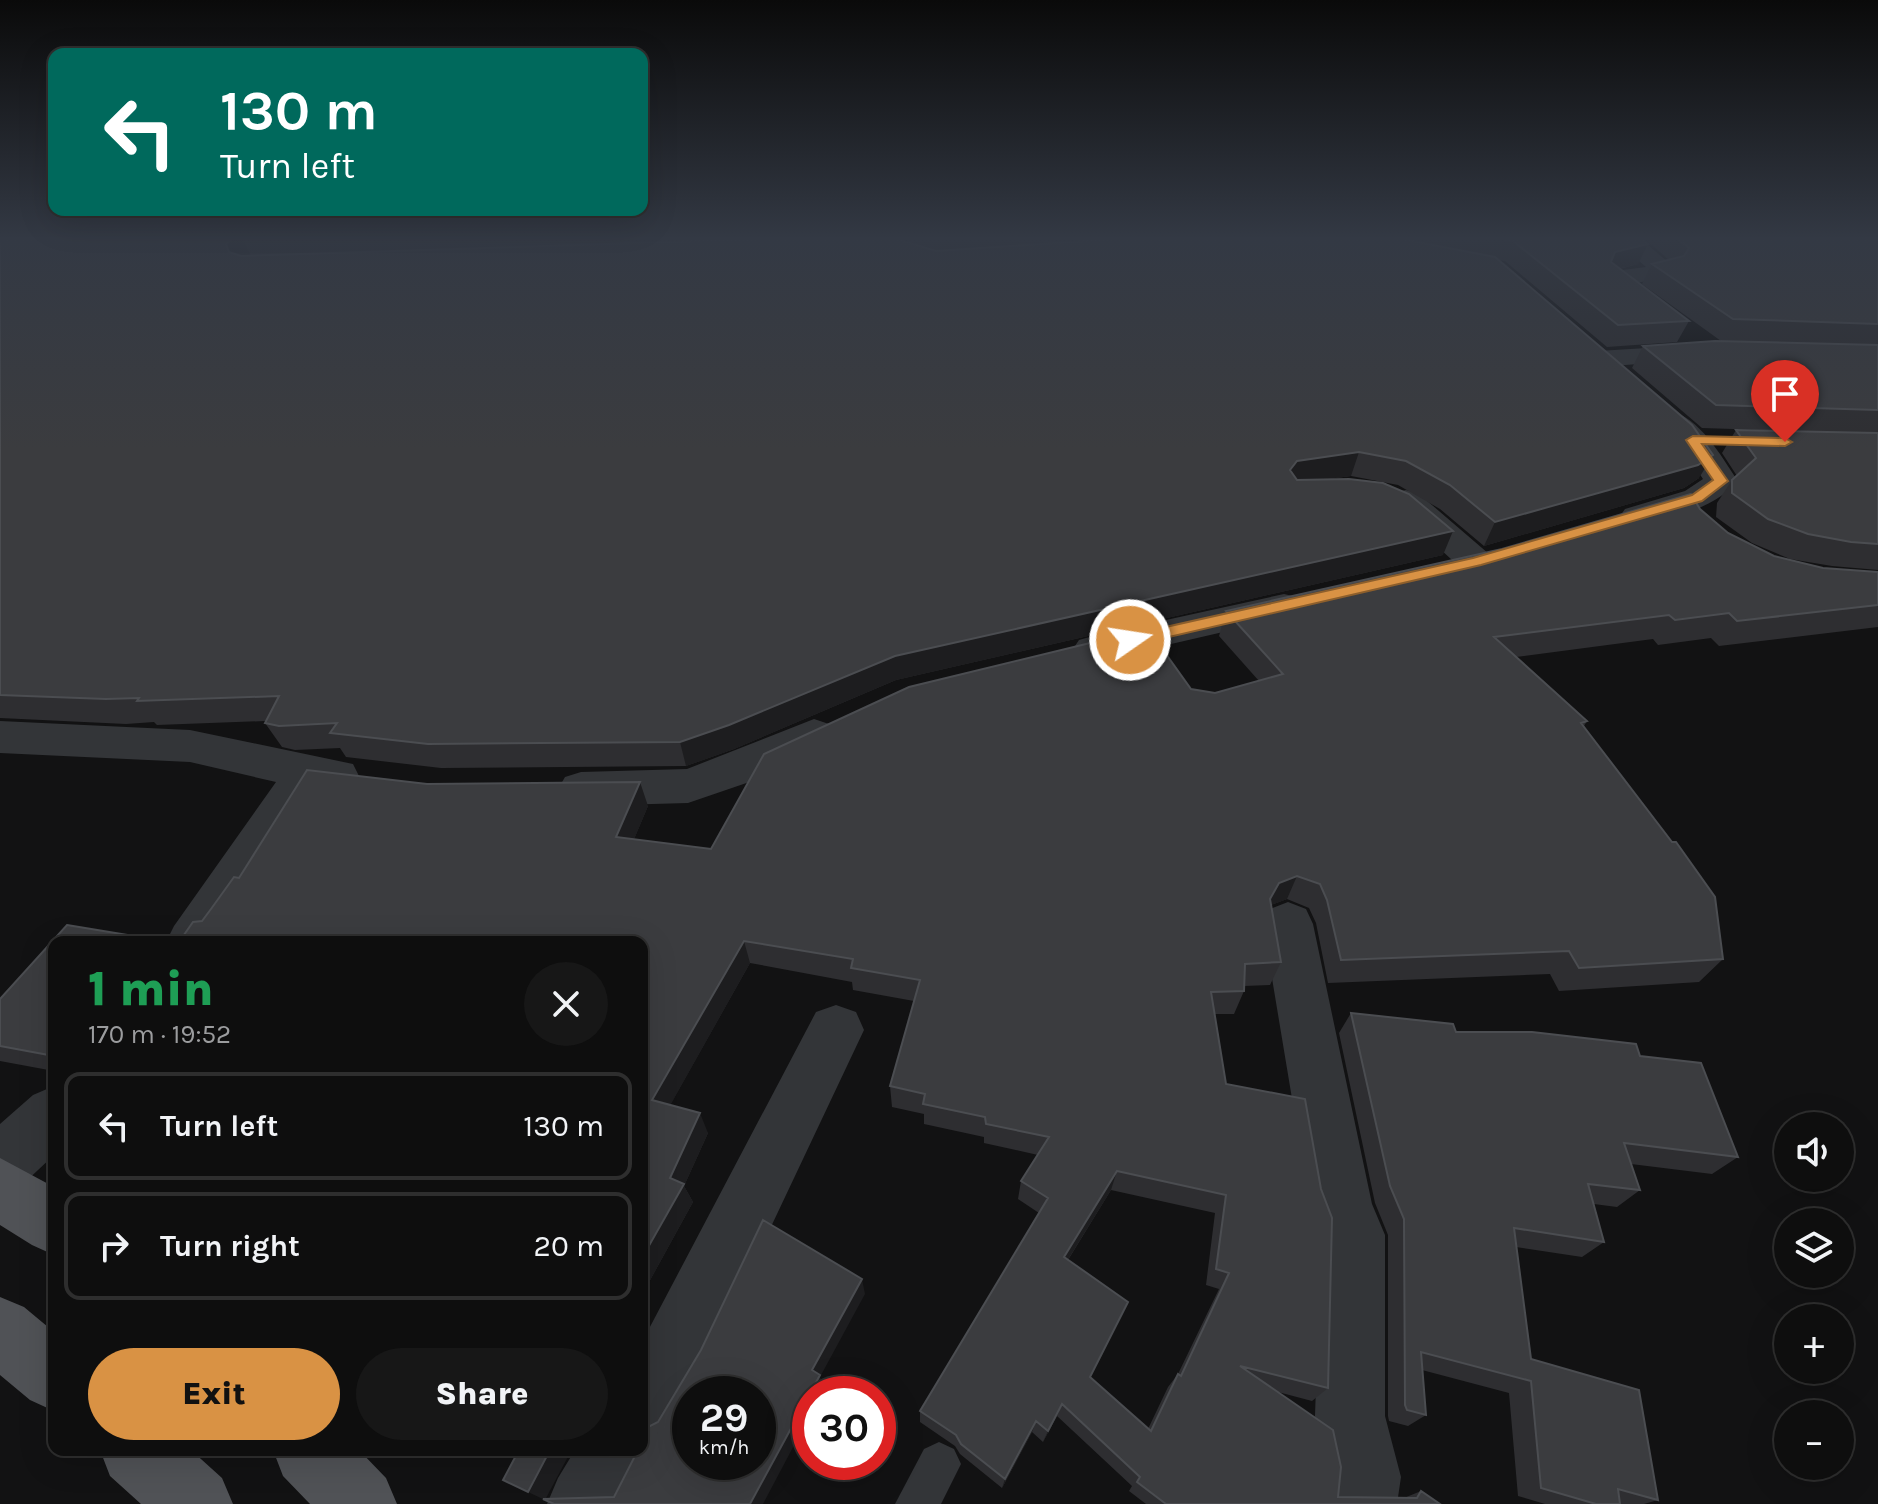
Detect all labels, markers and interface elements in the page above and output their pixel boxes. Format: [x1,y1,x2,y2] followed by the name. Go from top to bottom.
[220,78,378,143] text: 130 m
[88,80,192,184] icon: left
[220,145,355,187] text: Turn left
[1751,360,1819,442] pin
[1763,372,1807,416] icon: arrive
[1088,598,1172,682] position arrow
[88,961,214,1017] text: 1 min
[524,962,608,1046] button: close
[88,1019,231,1050] text: 170 m · 19:52
[92,1104,136,1148] icon: left
[160,1108,278,1144] text: Turn left
[523,1108,604,1144] text: 130 m
[1774,1112,1854,1480] map controls
[1774,1112,1854,1192] button: sound
[1774,1208,1854,1288] button: layers
[92,1224,136,1268] icon: right
[160,1228,300,1264] text: Turn right
[534,1228,604,1264] text: 20 m
[1774,1304,1854,1384] button: +
[88,1348,340,1440] button: Exit
[356,1348,608,1440] button: Share
[792,1376,896,1480] speed limit sign: 30
[700,1394,748,1441] text: 29
[1774,1400,1854,1480] button: −
[699,1436,749,1459] text: km/h

